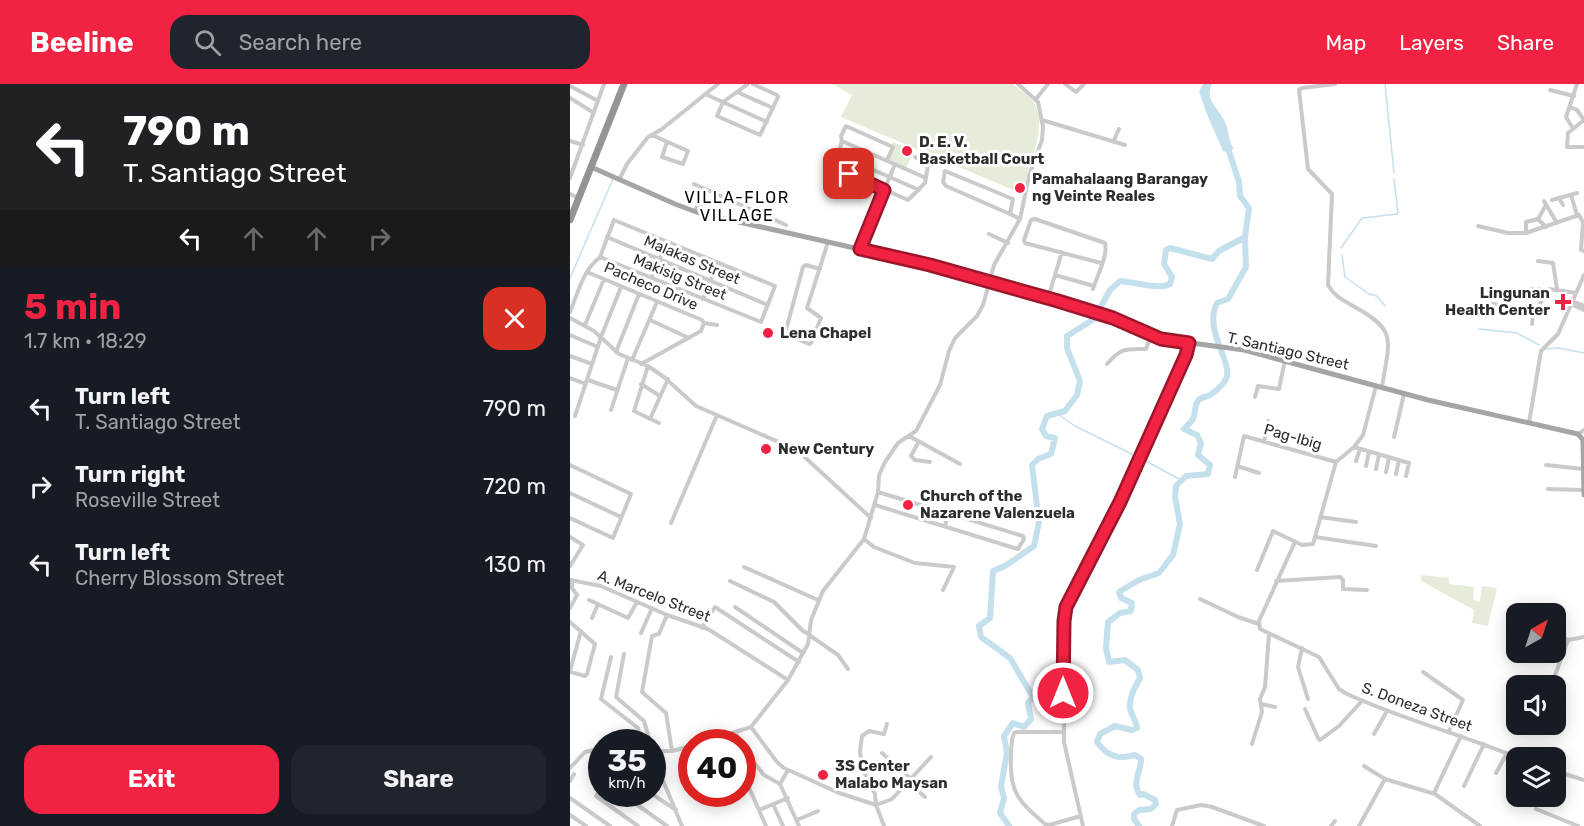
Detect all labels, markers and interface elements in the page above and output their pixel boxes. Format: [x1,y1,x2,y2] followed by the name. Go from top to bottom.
[170,15,590,69] search box
[30,26,134,59] text: Beeline
[191,26,224,59] icon: search
[239,29,362,56] text: Search here
[1325,30,1366,55] text: Map
[1399,30,1464,55] text: Layers
[1497,30,1554,55] text: Share
[123,106,250,156] text: 790 m
[24,108,102,186] icon: left
[919,133,1044,168] place label: D. E. V. Basketball Court
[900,144,914,158] marker: D. E. V. Basketball Court
[823,148,874,199] pin
[123,157,346,189] text: T. Santiago Street
[832,157,865,190] icon: arrive
[1032,170,1208,205] place label: Pamahalaang Barangay ng Veinte Reales
[1013,181,1027,195] marker: Pamahalaang Barangay ng Veinte Reales
[684,188,790,225] district label: VILLA-FLOR VILLAGE
[174,222,207,255] icon: left
[237,222,270,255] icon: ahead
[300,222,333,255] icon: ahead
[363,222,396,255] icon: right
[641,232,743,288] street label: Malakas Street
[631,250,729,304] street label: Makisig Street
[601,258,701,314] street label: Pacheco Drive
[1445,284,1550,319] place label: Lingunan Health Center
[24,285,121,328] text: 5 min
[483,287,546,350] button: close
[1554,293,1572,311] marker: Lingunan Health Center
[780,324,871,342] place label: Lena Chapel
[761,326,775,340] marker: Lena Chapel
[1225,328,1351,374] street label: T. Santiago Street
[24,329,147,353] text: 1.7 km · 18:29
[75,383,170,410] text: Turn left
[24,392,57,425] icon: left
[483,395,546,422] text: 790 m
[75,410,241,434] text: T. Santiago Street
[1262,420,1324,454] street label: Pag-Ibig
[778,440,874,458] place label: New Century
[759,442,773,456] marker: New Century
[75,461,185,488] text: Turn right
[24,470,57,503] icon: right
[483,473,546,500] text: 720 m
[920,487,1075,522] place label: Church of the Nazarene Valenzuela
[75,488,220,512] text: Roseville Street
[901,498,915,512] marker: Church of the Nazarene Valenzuela
[75,539,170,566] text: Turn left
[24,548,57,581] icon: left
[484,551,546,578] text: 130 m
[75,566,284,590] text: Cherry Blossom Street
[595,566,713,626] street label: A. Marcelo Street
[1506,603,1566,663] north arrow
[1506,603,1566,807] map controls
[1031,661,1095,725] position arrow
[1506,675,1566,735] button: sound
[1359,679,1475,735] street label: S. Doneza Street
[678,729,756,807] speed limit sign: 40
[607,743,647,779] text: 35
[24,745,279,814] button: Exit
[291,745,546,814] button: Share
[1506,747,1566,807] button: layers
[835,757,948,792] place label: 3S Center Malabo Maysan
[816,768,830,782] marker: 3S Center Malabo Maysan
[608,774,646,792] text: km/h

